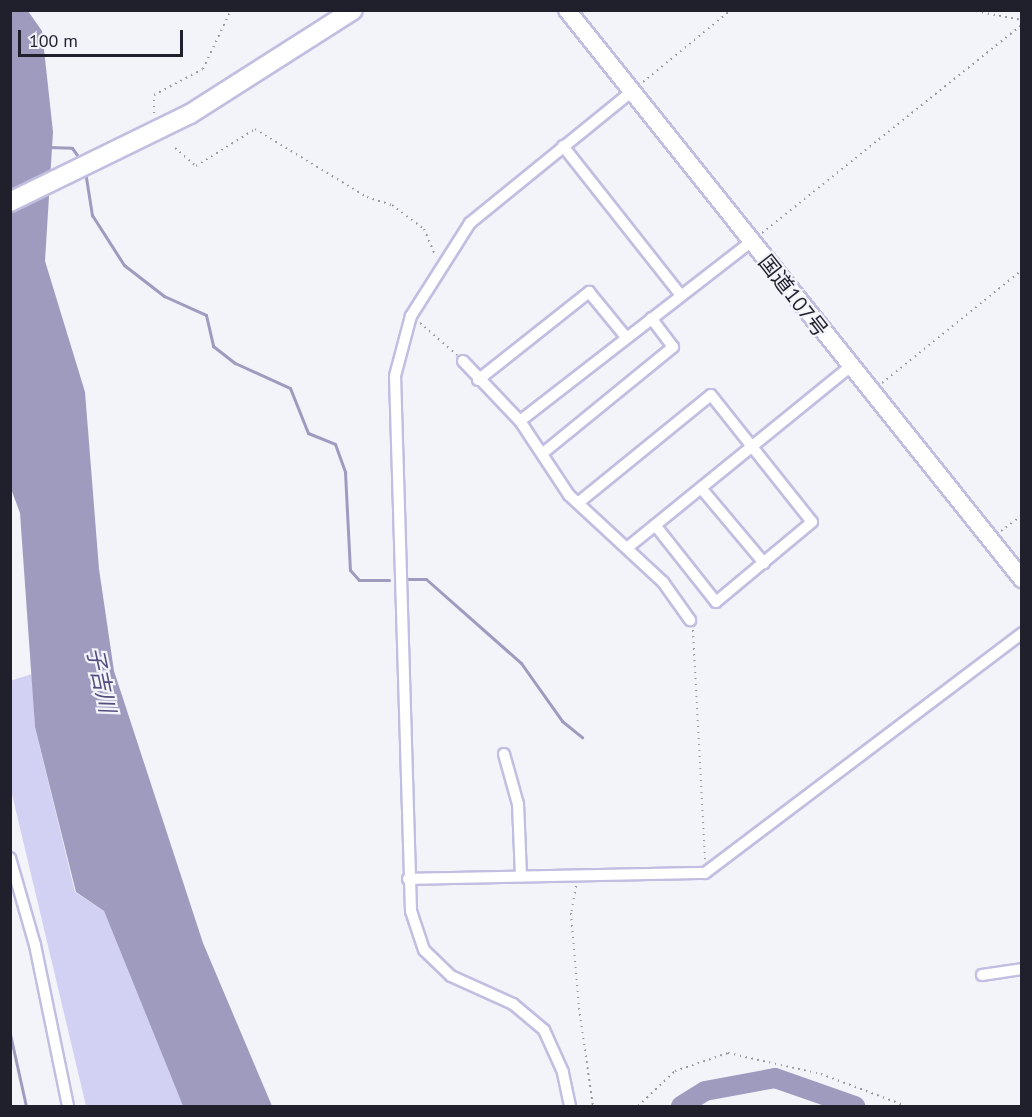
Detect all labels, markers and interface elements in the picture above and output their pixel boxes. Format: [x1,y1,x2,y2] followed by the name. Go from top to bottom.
[21,18,186,56] scale bar
[29,29,78,52] text: 100 m
[753,250,833,342] street label: 国道107号
[81,645,121,715] water label: 子吉川

